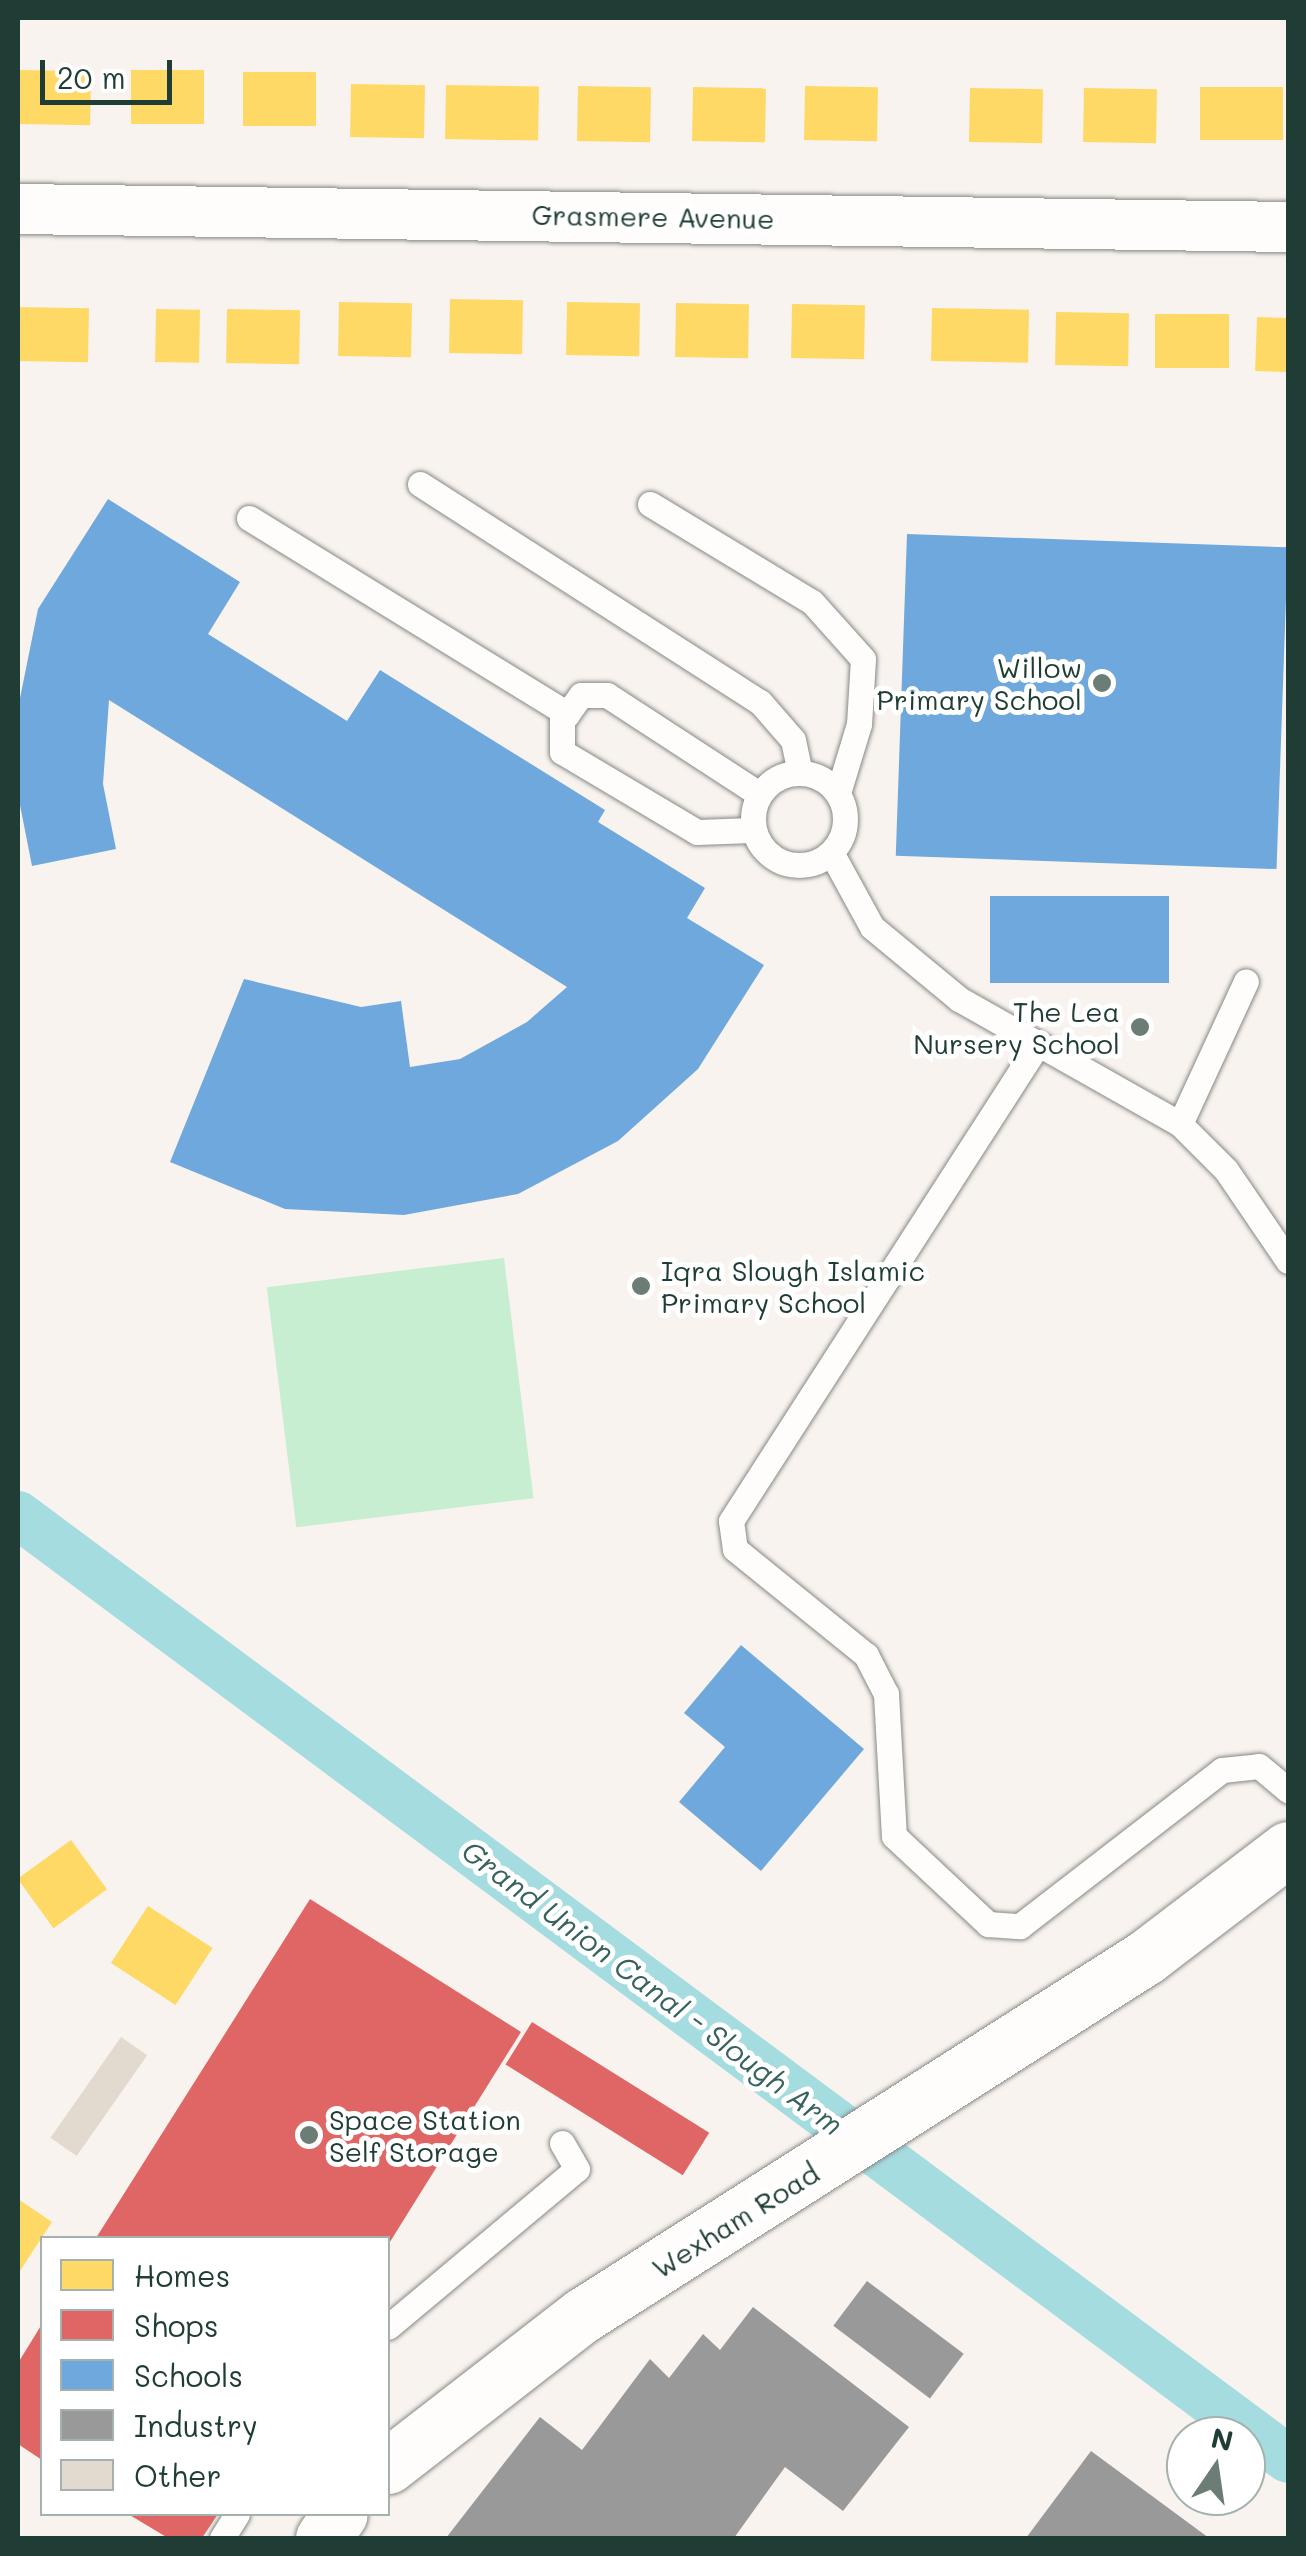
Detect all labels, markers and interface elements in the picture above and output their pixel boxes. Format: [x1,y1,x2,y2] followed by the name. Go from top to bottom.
[45,40,178,102] scale bar
[57,57,126,97] text: 20 m
[531,197,775,235] street label: Grasmere Avenue
[877,650,1082,716] place label: Willow Primary School
[1091,672,1113,694] marker: Willow Primary School
[913,994,1120,1060] place label: The Lea Nursery School
[1129,1016,1151,1038] marker: The Lea Nursery School
[661,1253,925,1319] place label: Iqra Slough Islamic Primary School
[630,1275,652,1297] marker: Iqra Slough Islamic Primary School
[455,1832,851,2142] water label: Grand Union Canal - Slough Arm
[329,2102,521,2168] place label: Space Station Self Storage
[298,2124,320,2146] marker: Space Station Self Storage
[645,2155,825,2285] street label: Wexham Road
[40,2236,390,2516] legend
[134,2255,230,2295] text: Homes
[134,2305,219,2345] text: Shops
[134,2355,243,2395] text: Schools
[134,2405,258,2445] text: Industry
[1166,2416,1266,2516] north arrow
[1208,2419,1237,2459] text: N
[134,2455,222,2495] text: Other

